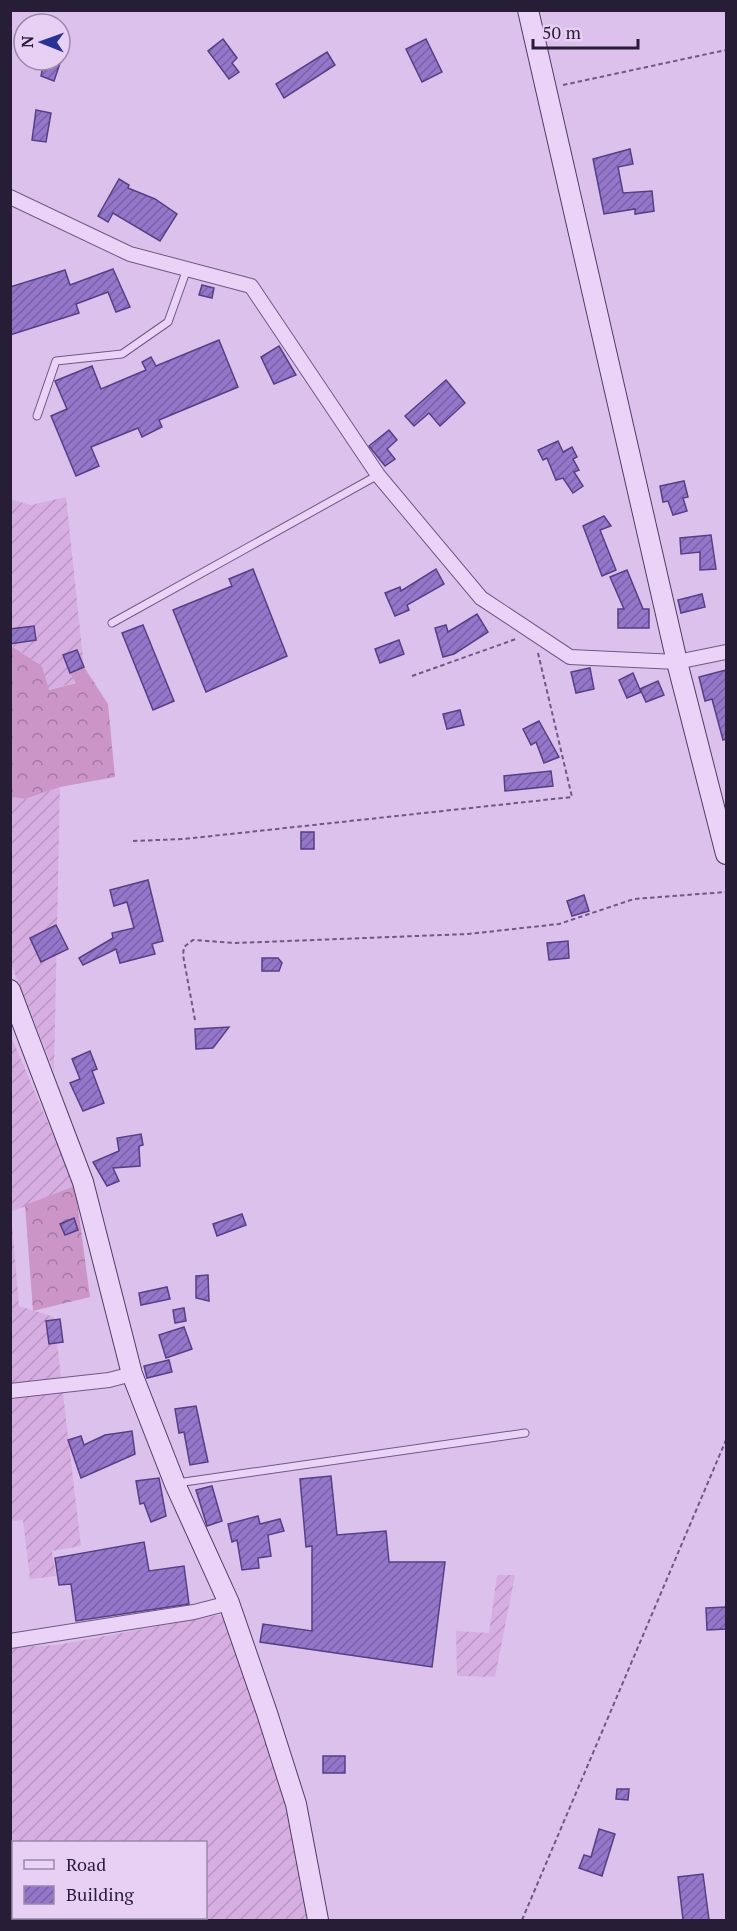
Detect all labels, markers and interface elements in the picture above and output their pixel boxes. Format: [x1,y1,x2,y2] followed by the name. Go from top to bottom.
[12,12,72,72] north arrow
[533,12,638,50] scale bar
[542,20,582,44] text: 50 m
[16,35,38,48] text: N
[12,1841,207,1919] legend
[66,1852,106,1876] text: Road
[66,1882,134,1906] text: Building

